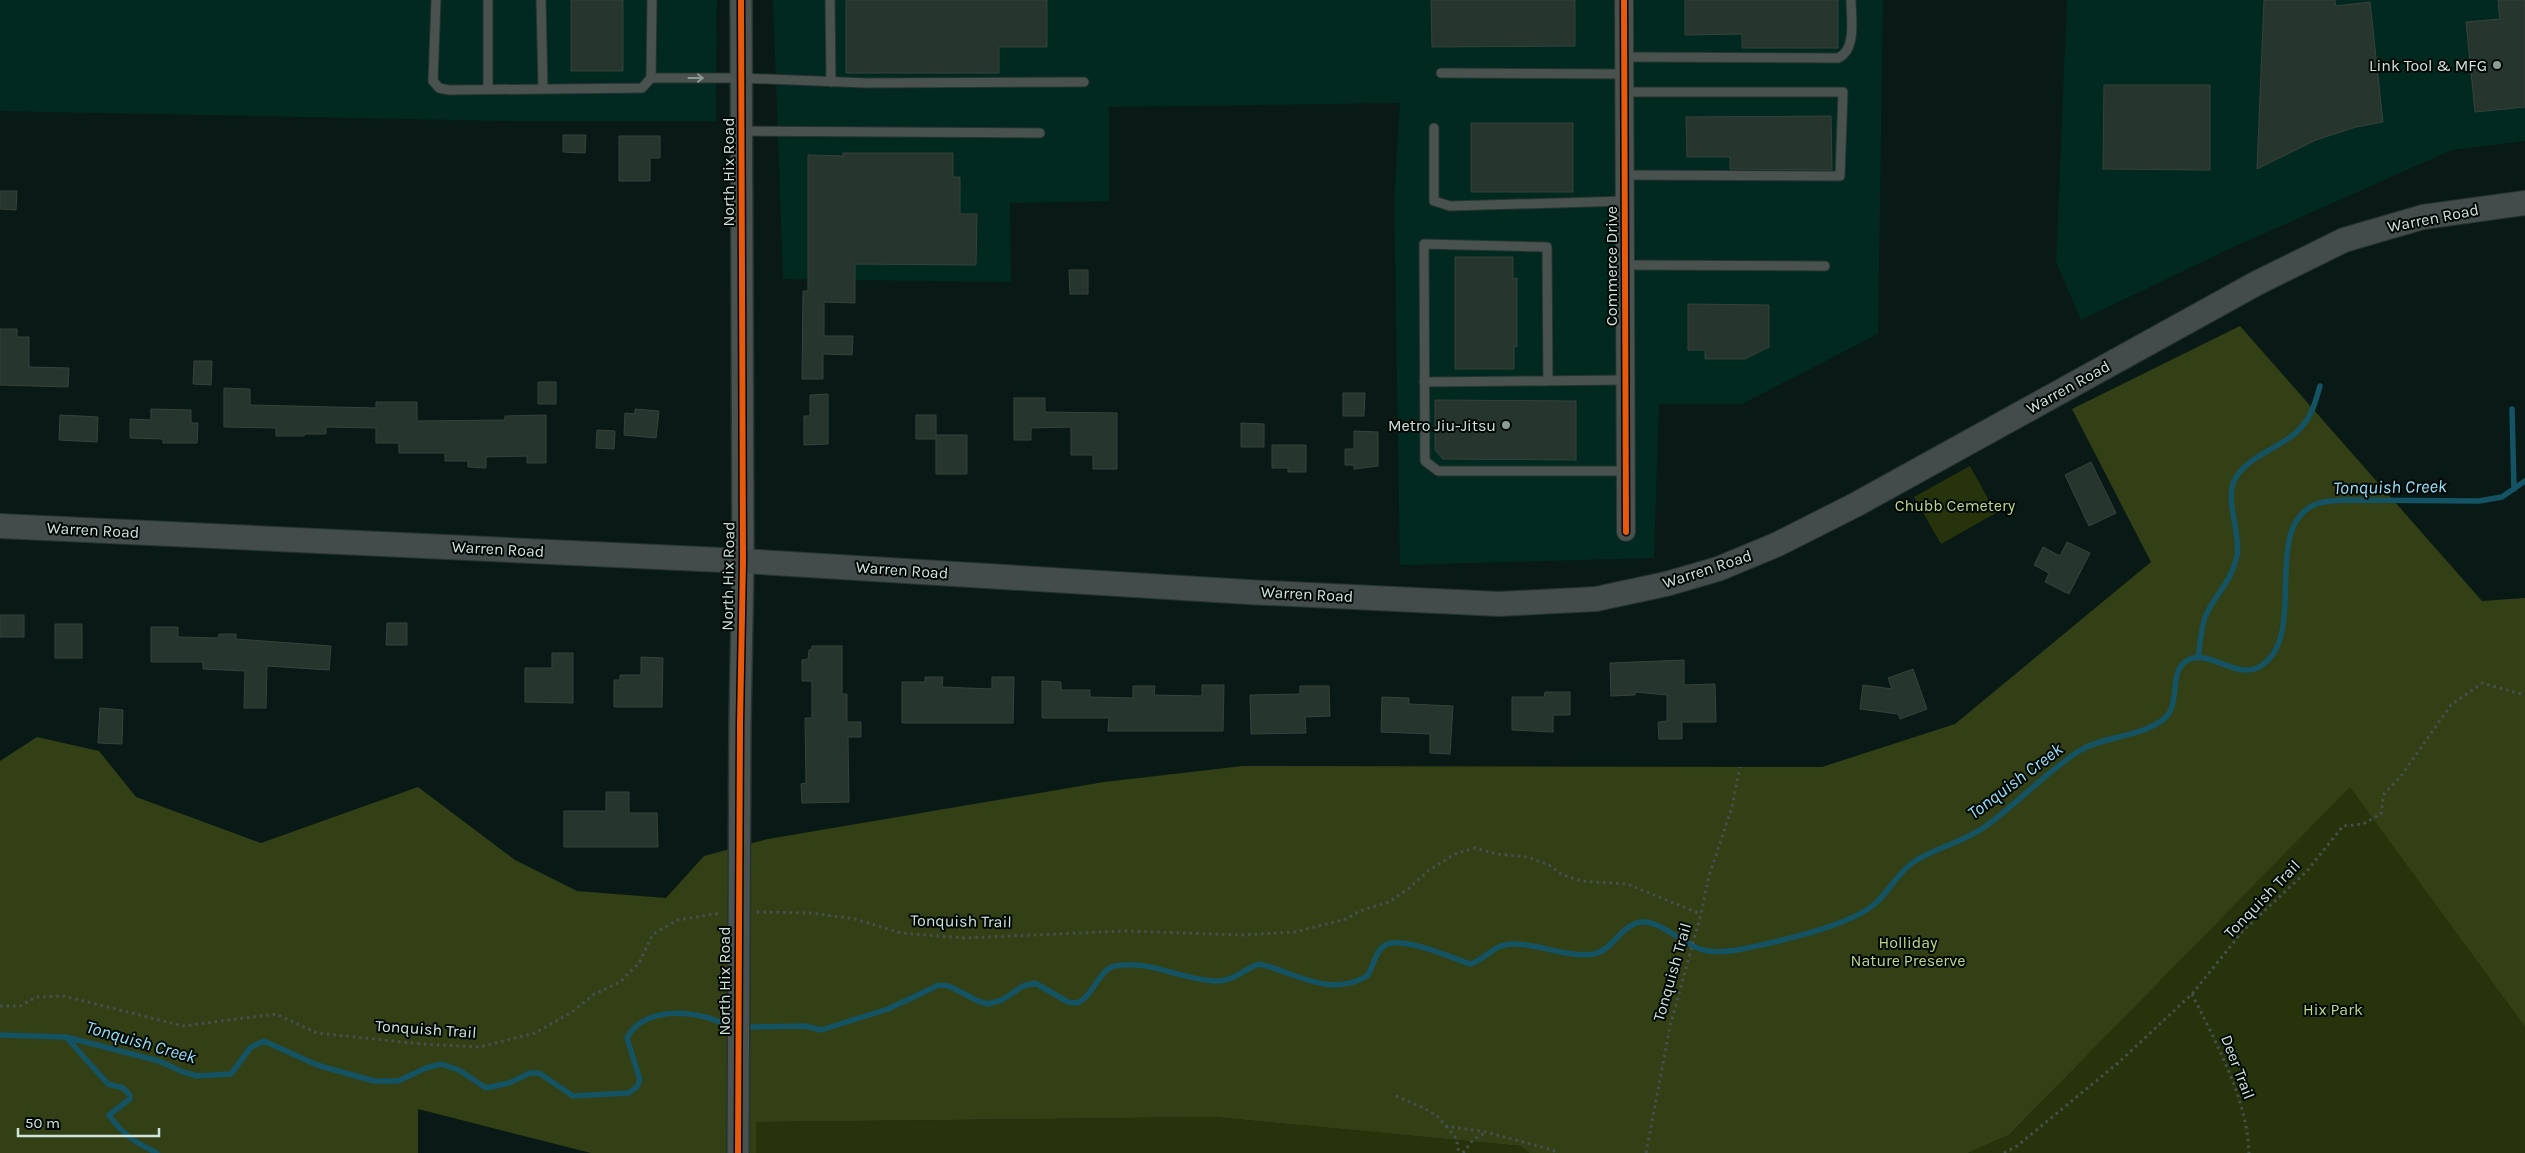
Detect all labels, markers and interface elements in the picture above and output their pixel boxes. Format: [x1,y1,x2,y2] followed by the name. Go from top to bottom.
[2369,56,2487,75] place label: Link Tool & MFG
[2491,59,2503,71] marker: Link Tool & MFG
[688,73,704,83] one-way arrow
[719,117,738,227] street label: North Hix Road
[2386,200,2480,236] street label: Warren Road
[1602,206,1621,326] street label: Commerce Drive
[2023,356,2113,418] street label: Warren Road
[1388,416,1496,435] place label: Metro Jiu-Jitsu
[1500,419,1512,431] marker: Metro Jiu-Jitsu
[2333,475,2448,499] water label: Tonquish Creek
[1895,496,2016,515] park label: Chubb Cemetery
[46,518,140,542] street label: Warren Road
[718,521,738,631] street label: North Hix Road
[451,537,545,561] street label: Warren Road
[1660,546,1754,592] street label: Warren Road
[855,557,949,583] street label: Warren Road
[1260,582,1354,606] street label: Warren Road
[1963,738,2068,824] water label: Tonquish Creek
[2220,856,2304,942] street label: Tonquish Trail
[910,911,1012,931] street label: Tonquish Trail
[1649,921,1695,1023] street label: Tonquish Trail
[715,926,734,1036] street label: North Hix Road
[1851,933,1965,970] park label: Holliday Nature Preserve
[2303,1000,2363,1019] park label: Hix Park
[83,1016,199,1068] water label: Tonquish Creek
[375,1016,477,1042] street label: Tonquish Trail
[2217,1032,2259,1102] street label: Deer Trail
[18,1106,159,1138] scale bar
[25,1114,60,1132] text: 50 m

